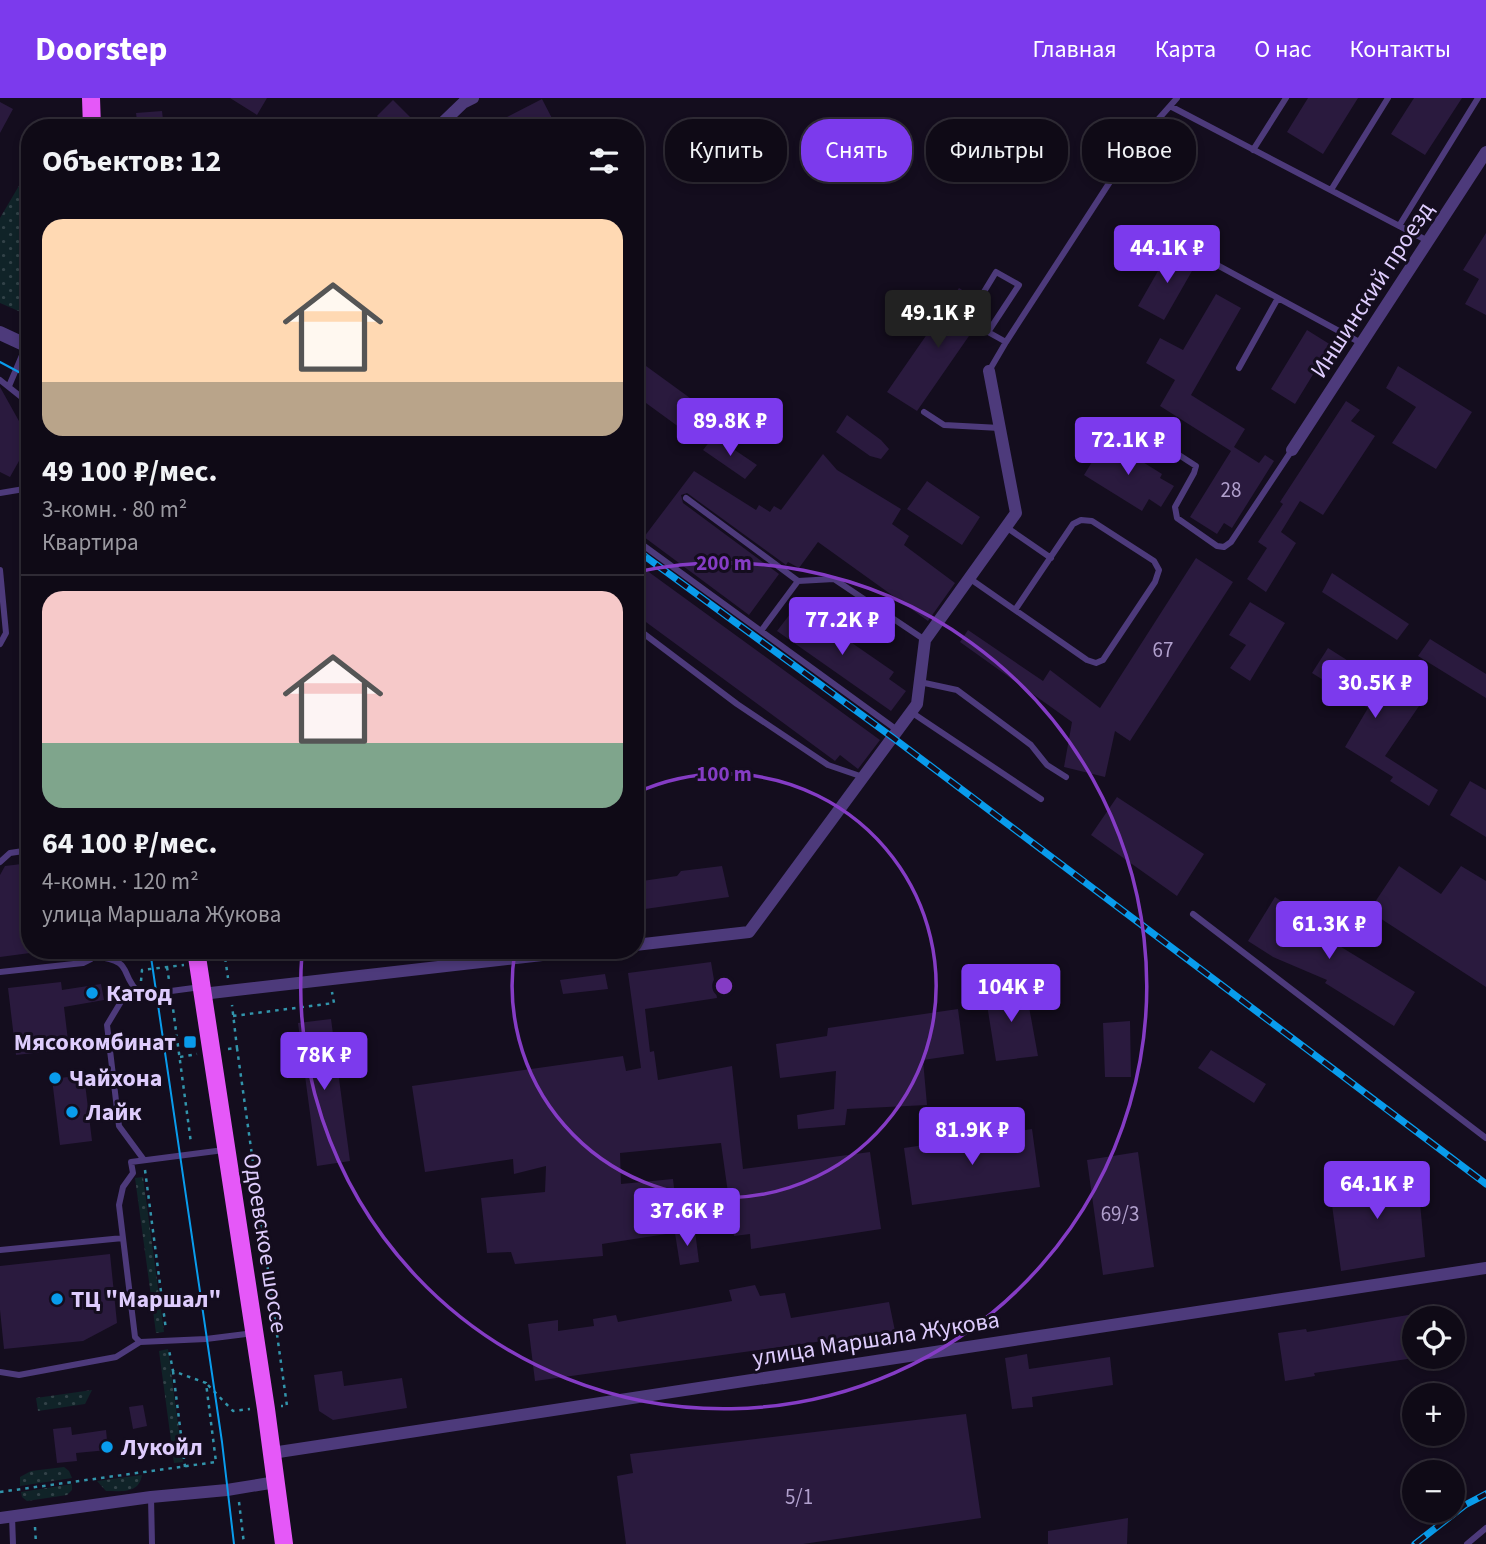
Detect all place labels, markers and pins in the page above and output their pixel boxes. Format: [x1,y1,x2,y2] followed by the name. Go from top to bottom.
[1102,226,1232,285] pin: 44.1K ₽
[873,290,1003,350] pin: 49.1K ₽
[665,398,795,458] pin: 89.8K ₽
[1063,418,1193,477] pin: 72.1K ₽
[777,598,907,657] pin: 77.2K ₽
[1310,660,1440,720] pin: 30.5K ₽
[1264,902,1394,961] pin: 61.3K ₽
[954,964,1068,1024] pin: 104K ₽
[712,974,736,998] centre of rings
[106,976,172,1011] place label: Катод
[84,985,100,1001] marker: Катод
[14,1025,176,1060] place label: Мясокомбинат
[275,1032,373,1092] pin: 78K ₽
[182,1034,198,1050] marker: Мясокомбинат
[69,1061,162,1096] place label: Чайхона
[47,1070,63,1086] marker: Чайхона
[85,1095,142,1130] place label: Лайк
[64,1104,80,1120] marker: Лайк
[907,1108,1037,1167] pin: 81.9K ₽
[1312,1162,1442,1221] pin: 64.1K ₽
[622,1188,752,1248] pin: 37.6K ₽
[71,1282,221,1317] place label: ТЦ "Маршал"
[49,1291,65,1307] marker: ТЦ "Маршал"
[120,1430,203,1465] place label: Лукойл
[99,1439,115,1455] marker: Лукойл

